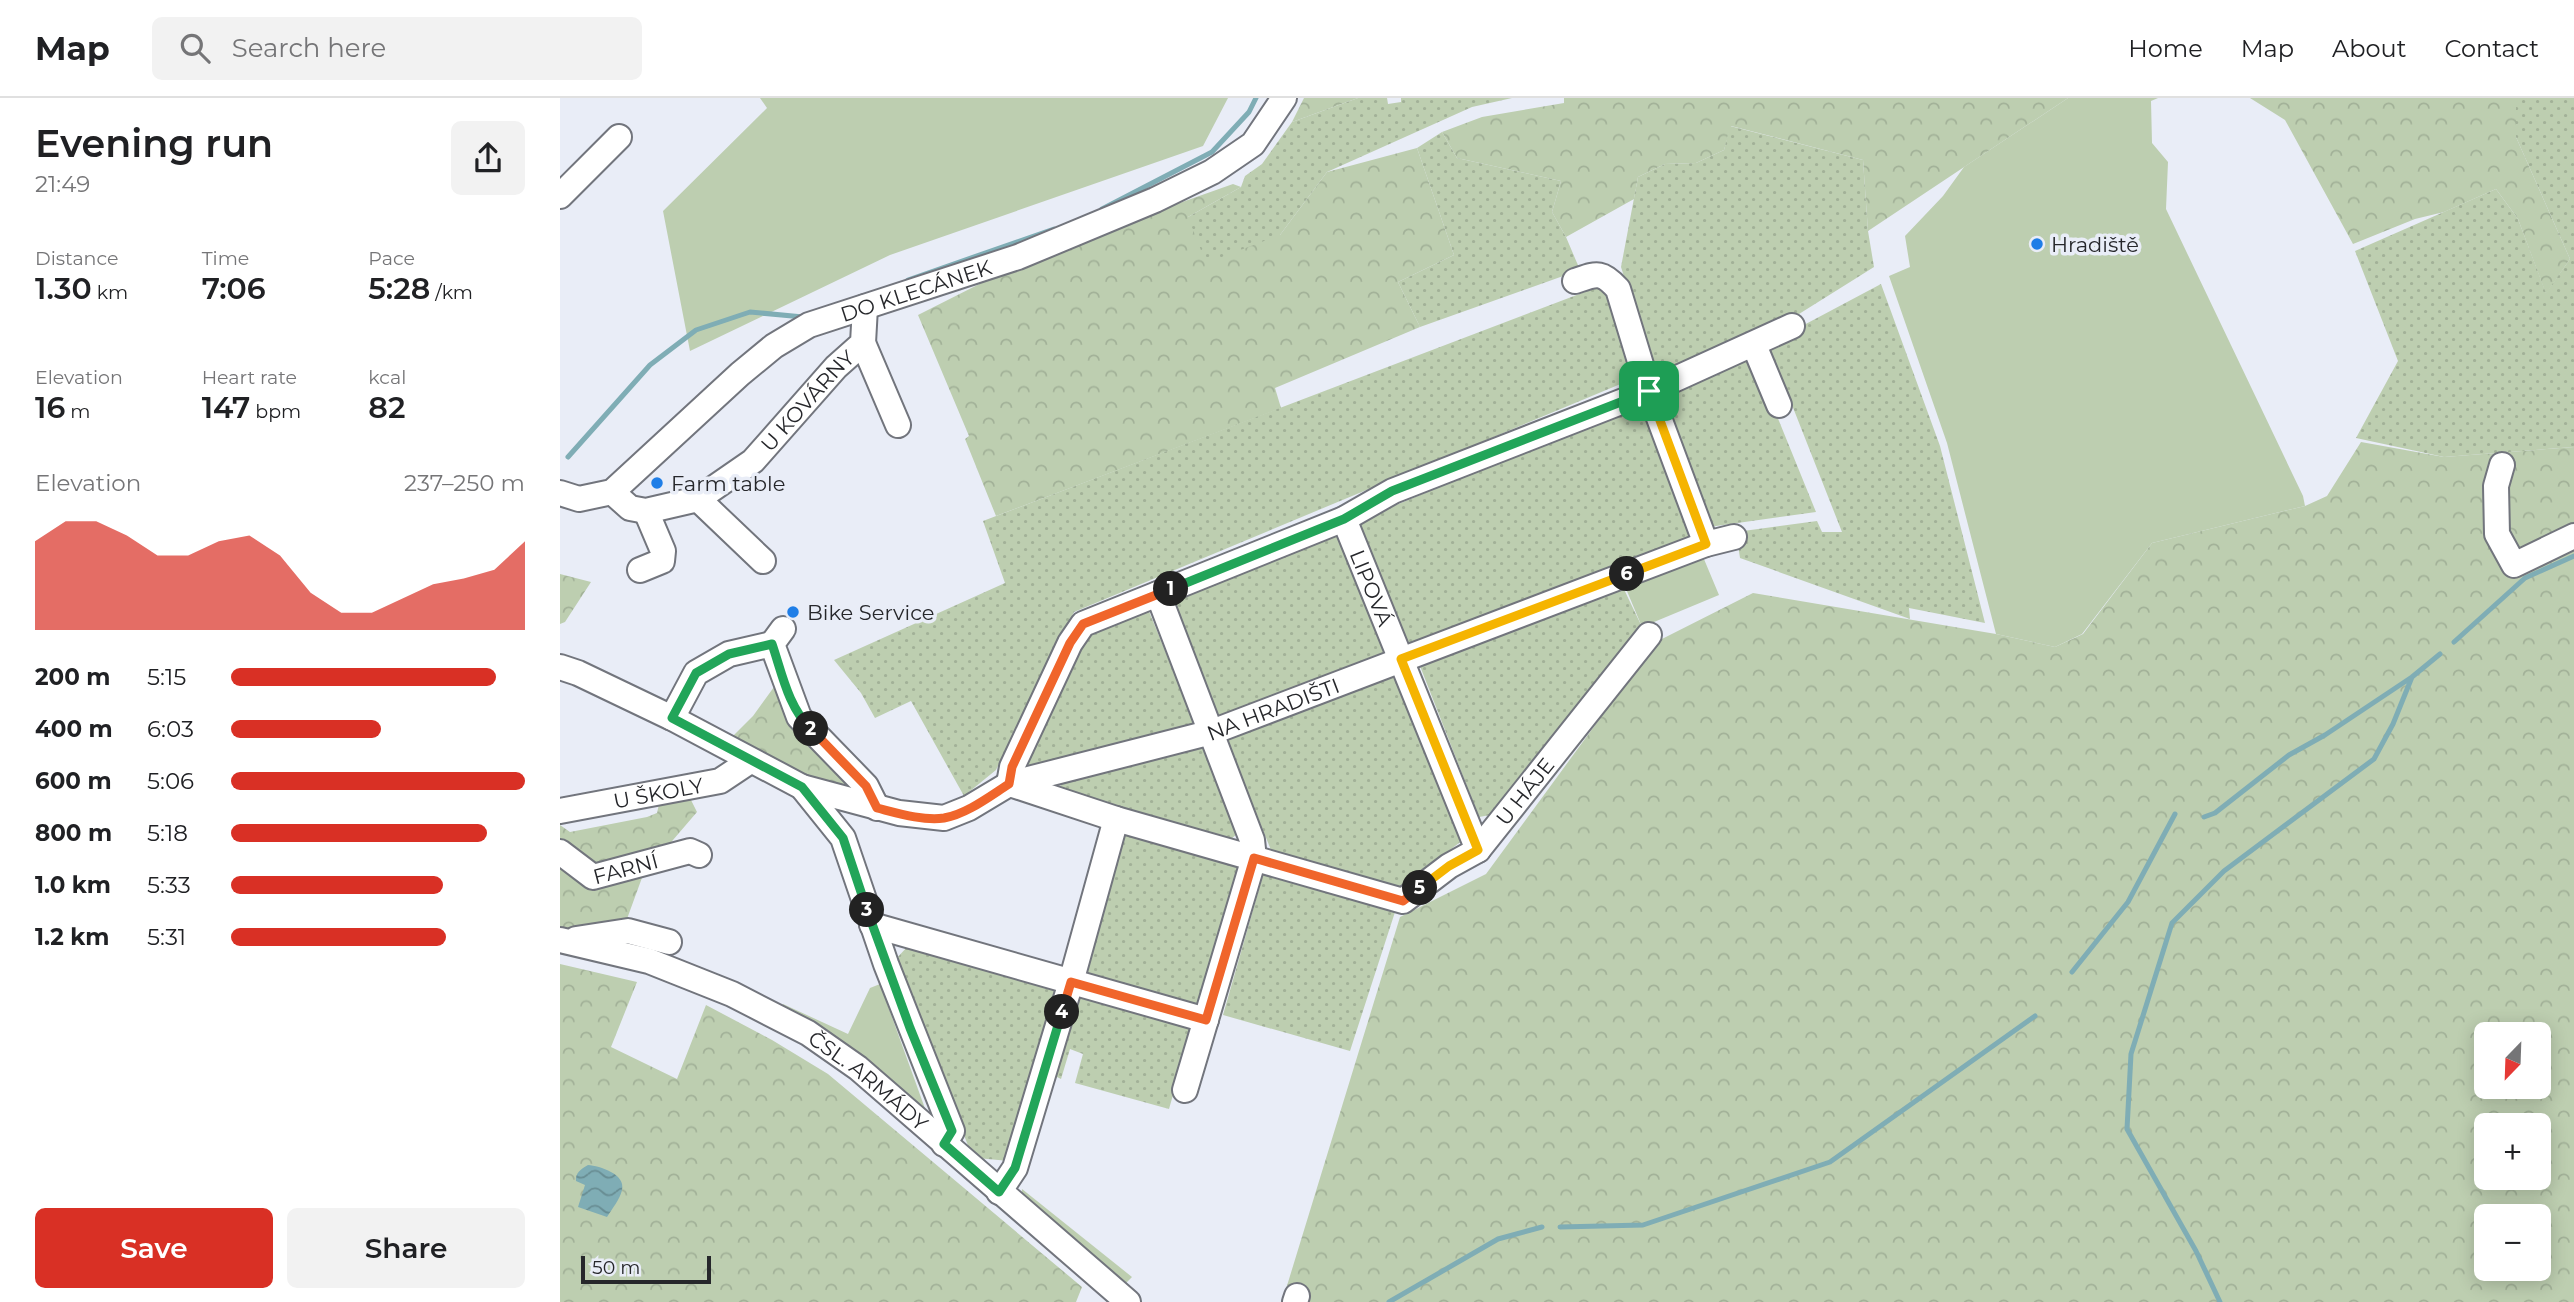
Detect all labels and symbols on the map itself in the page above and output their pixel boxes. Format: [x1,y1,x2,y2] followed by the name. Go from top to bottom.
[2051,232,2139,257] place label: Hradiště
[2029,236,2045,252] marker: Hradiště
[837,254,995,326] street label: DO KLECÁNEK
[755,344,860,456] street label: U KOVÁRNY
[1619,361,1679,421] pin
[671,471,785,496] place label: Farm table
[649,475,665,491] marker: Farm table
[1345,546,1399,630] street label: LIPOVÁ
[1610,556,1644,592] pin: 6
[1154,572,1188,606] pin: 1
[807,600,934,625] place label: Bike Service
[785,604,801,620] marker: Bike Service
[1203,672,1343,745] street label: NA HRADIŠTI
[793,712,828,746] pin: 2
[1490,753,1559,830] street label: U HÁJE
[611,772,706,813] street label: U ŠKOLY
[590,847,661,889] street label: FARNÍ
[1402,870,1438,906] pin: 5
[850,892,884,928] pin: 3
[1044,995,1080,1030] pin: 4
[2474,1022,2552,1099] north arrow
[804,1025,934,1136] street label: ČSL. ARMÁDY
[581,1253,710,1285] scale bar

